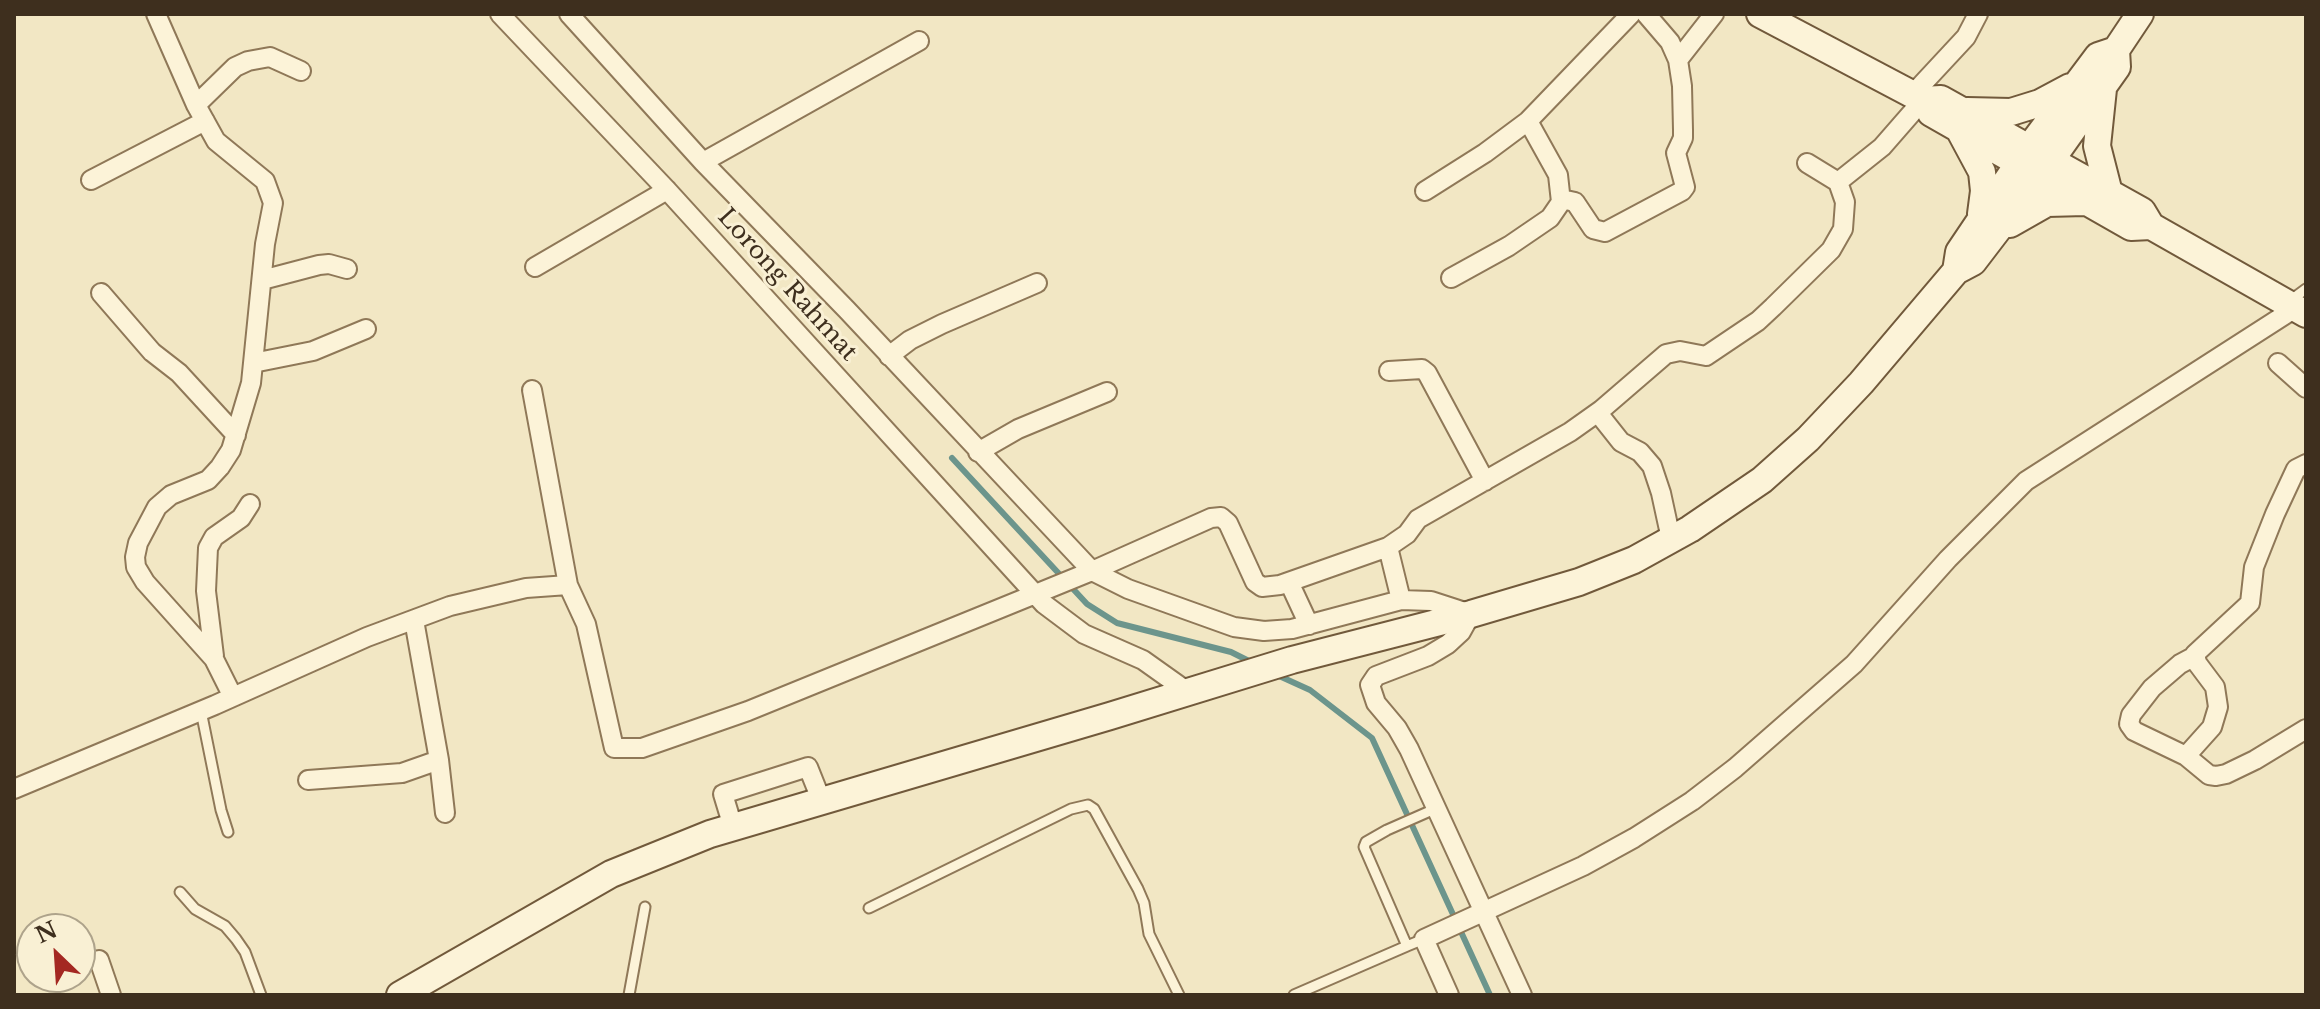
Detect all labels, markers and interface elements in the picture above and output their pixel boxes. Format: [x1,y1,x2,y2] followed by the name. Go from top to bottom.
[711,203,863,367] street label: Lorong Rahmat
[16,913,96,993] north arrow
[31,916,62,949] text: N

